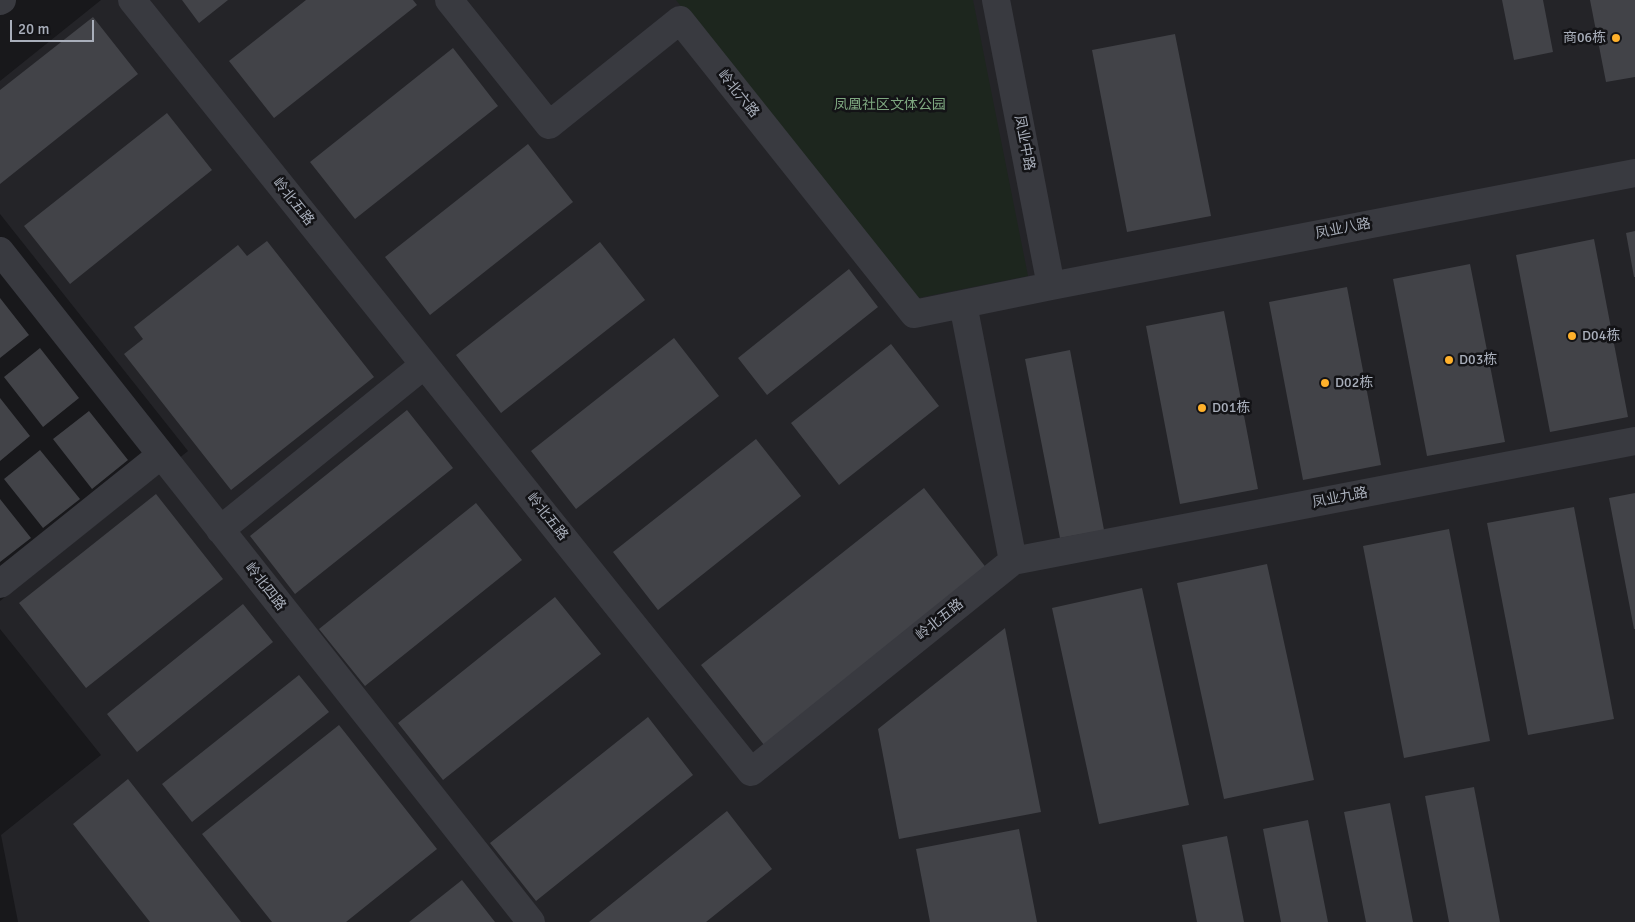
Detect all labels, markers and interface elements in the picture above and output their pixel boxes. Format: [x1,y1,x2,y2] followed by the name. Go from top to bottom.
[12,10,96,42] scale bar
[18,20,49,38] text: 20 m
[1563,30,1606,46] place label: 商06栋
[1610,32,1622,44] marker: 商06栋
[714,67,762,121] street label: 岭北六路
[834,97,946,113] park label: 凤凰社区文体公园
[1010,114,1038,172] street label: 凤业中路
[269,175,317,229] street label: 岭北五路
[1314,215,1372,243] street label: 凤业八路
[1582,328,1620,344] place label: D04栋
[1566,330,1578,342] marker: D04栋
[1459,352,1497,368] place label: D03栋
[1443,354,1455,366] marker: D03栋
[1335,375,1373,391] place label: D02栋
[1319,377,1331,389] marker: D02栋
[1212,400,1250,416] place label: D01栋
[1196,402,1208,414] marker: D01栋
[1311,484,1369,512] street label: 凤业九路
[523,490,571,544] street label: 岭北五路
[241,560,289,614] street label: 岭北四路
[913,596,967,644] street label: 岭北五路

